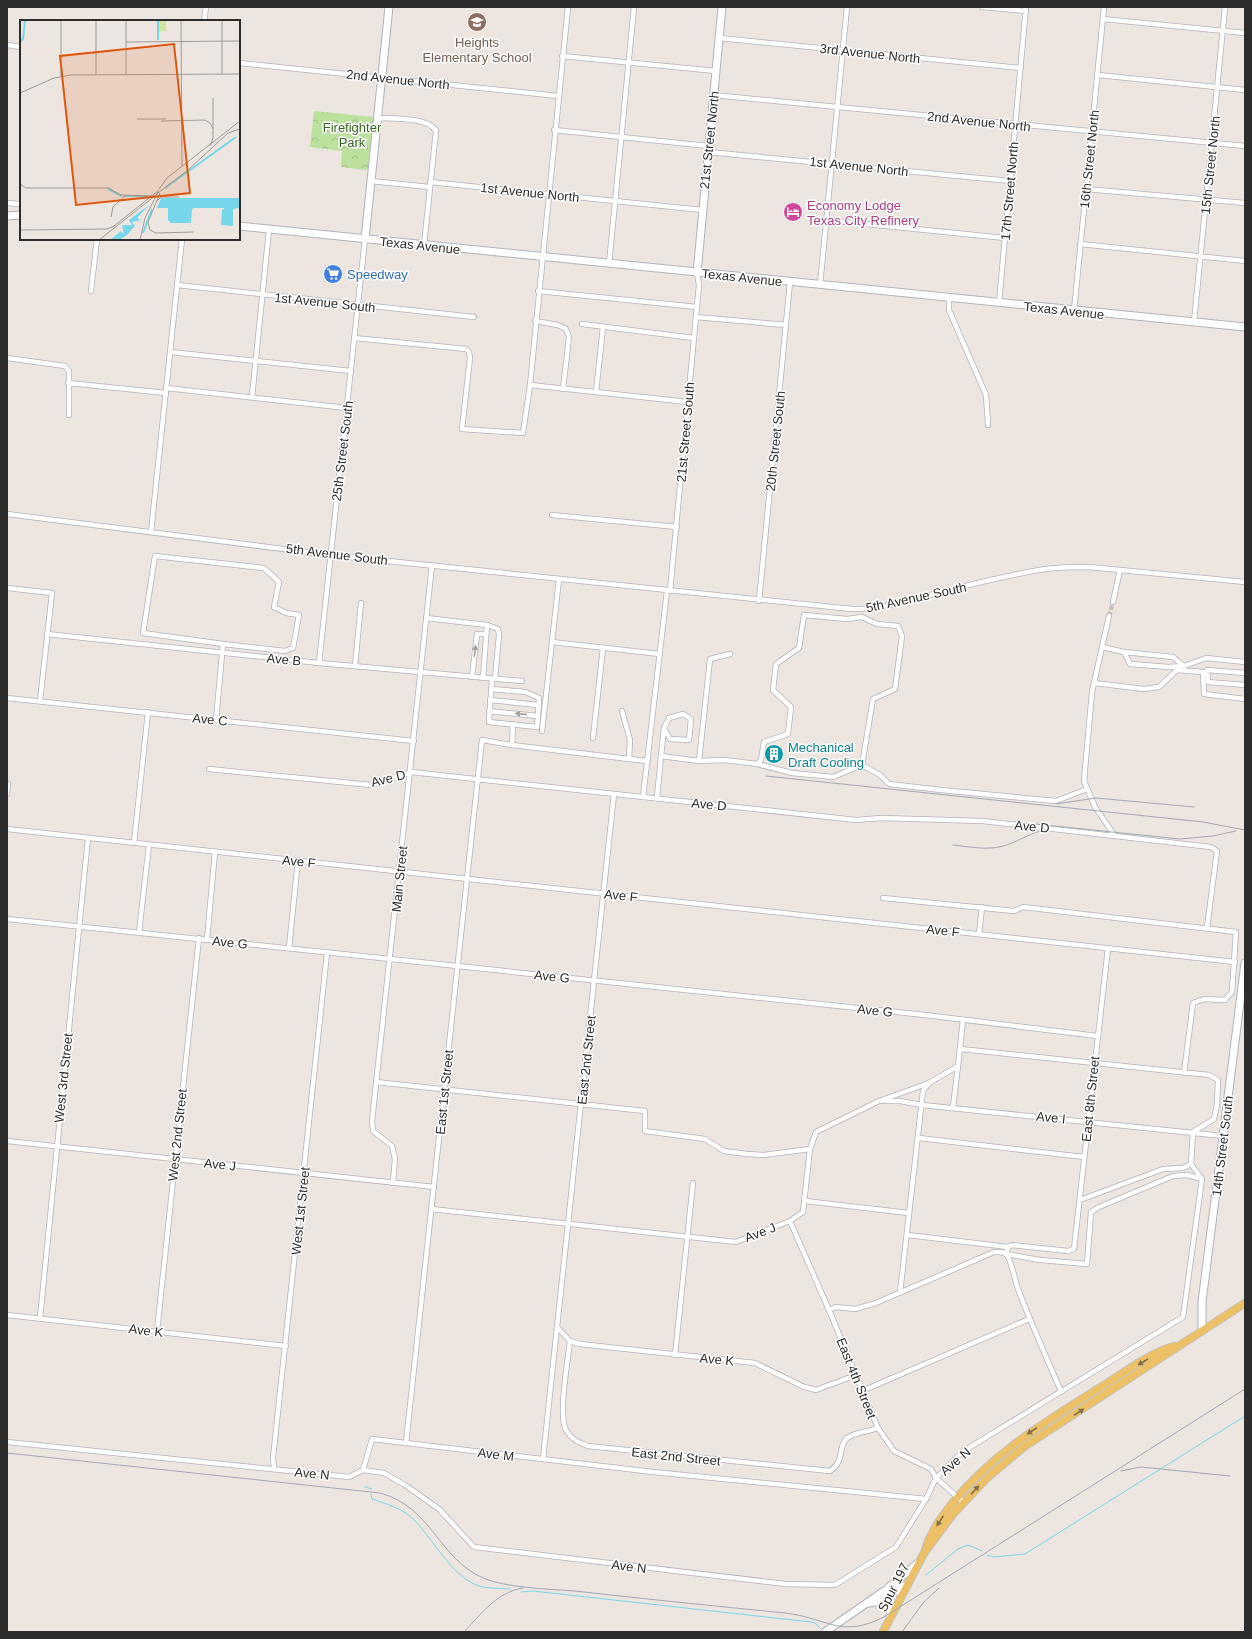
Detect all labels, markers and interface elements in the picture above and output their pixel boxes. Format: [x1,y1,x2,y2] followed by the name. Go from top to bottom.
[466,11,488,33] school or university icon: Heights Elementary School
[20,20,240,240] inset map
[422,35,532,65] place label: Heights Elementary School
[819,41,921,66] street label: 3rd Avenue North
[346,67,450,92] street label: 2nd Avenue North
[697,90,722,190] street label: 21st Street North
[927,109,1031,134] street label: 2nd Avenue North
[1077,109,1102,209] street label: 16th Street North
[1198,115,1223,215] street label: 15th Street North
[323,120,382,150] park label: Firefighter Park
[998,141,1021,241] street label: 17th Street North
[809,154,909,179] street label: 1st Avenue North
[480,180,580,205] street label: 1st Avenue North
[807,198,919,228] place label: Economy Lodge Texas City Refinery
[782,201,804,223] hotel icon: Economy Lodge Texas City Refinery
[379,234,461,257] street label: Texas Avenue
[322,263,344,285] supermarket icon: Speedway
[701,266,783,289] street label: Texas Avenue
[347,267,408,282] place label: Speedway
[274,290,376,315] street label: 1st Avenue South
[1023,299,1105,322] street label: Texas Avenue
[674,381,697,483] street label: 21st Street South
[763,390,788,492] street label: 20th Street South
[329,400,356,502] street label: 25th Street South
[285,541,389,568] street label: 5th Avenue South
[864,580,968,615] street label: 5th Avenue South
[472,645,478,657] one-way arrow
[266,650,302,669] street label: Ave B
[192,710,228,729] street label: Ave C
[515,711,527,717] one-way arrow
[788,740,864,770] place label: Mechanical Draft Cooling
[763,743,785,765] building icon: Mechanical Draft Cooling
[369,767,407,790] street label: Ave D
[691,795,727,814] street label: Ave D
[1014,817,1050,836] street label: Ave D
[389,845,410,913] street label: Main Street
[281,852,317,871] street label: Ave F
[603,886,639,905] street label: Ave F
[925,921,961,940] street label: Ave F
[211,933,249,952] street label: Ave G
[533,967,571,986] street label: Ave G
[856,1001,894,1020] street label: Ave G
[574,1014,599,1105] street label: East 2nd Street
[51,1032,76,1124] street label: West 3rd Street
[433,1048,456,1135] street label: East 1st Street
[1079,1055,1102,1143] street label: East 8th Street
[165,1088,190,1182] street label: West 2nd Street
[1209,1095,1236,1197] street label: 14th Street South
[1036,1109,1066,1126] street label: Ave I
[203,1155,237,1174] street label: Ave J
[288,1166,313,1256] street label: West 1st Street
[742,1220,778,1245] street label: Ave J
[128,1321,164,1340] street label: Ave K
[833,1336,880,1421] street label: East 4th Street
[699,1350,735,1369] street label: Ave K
[1138,1358,1148,1366] one-way arrow
[1074,1408,1084,1416] one-way arrow
[1027,1427,1038,1435] one-way arrow
[631,1444,722,1469] street label: East 2nd Street
[937,1444,974,1479] street label: Ave N
[477,1445,515,1464] street label: Ave M
[294,1464,330,1483] street label: Ave N
[970,1485,980,1495] one-way arrow
[936,1515,944,1526] one-way arrow
[611,1557,647,1576] street label: Ave N
[875,1560,912,1614] street label: Spur 197

